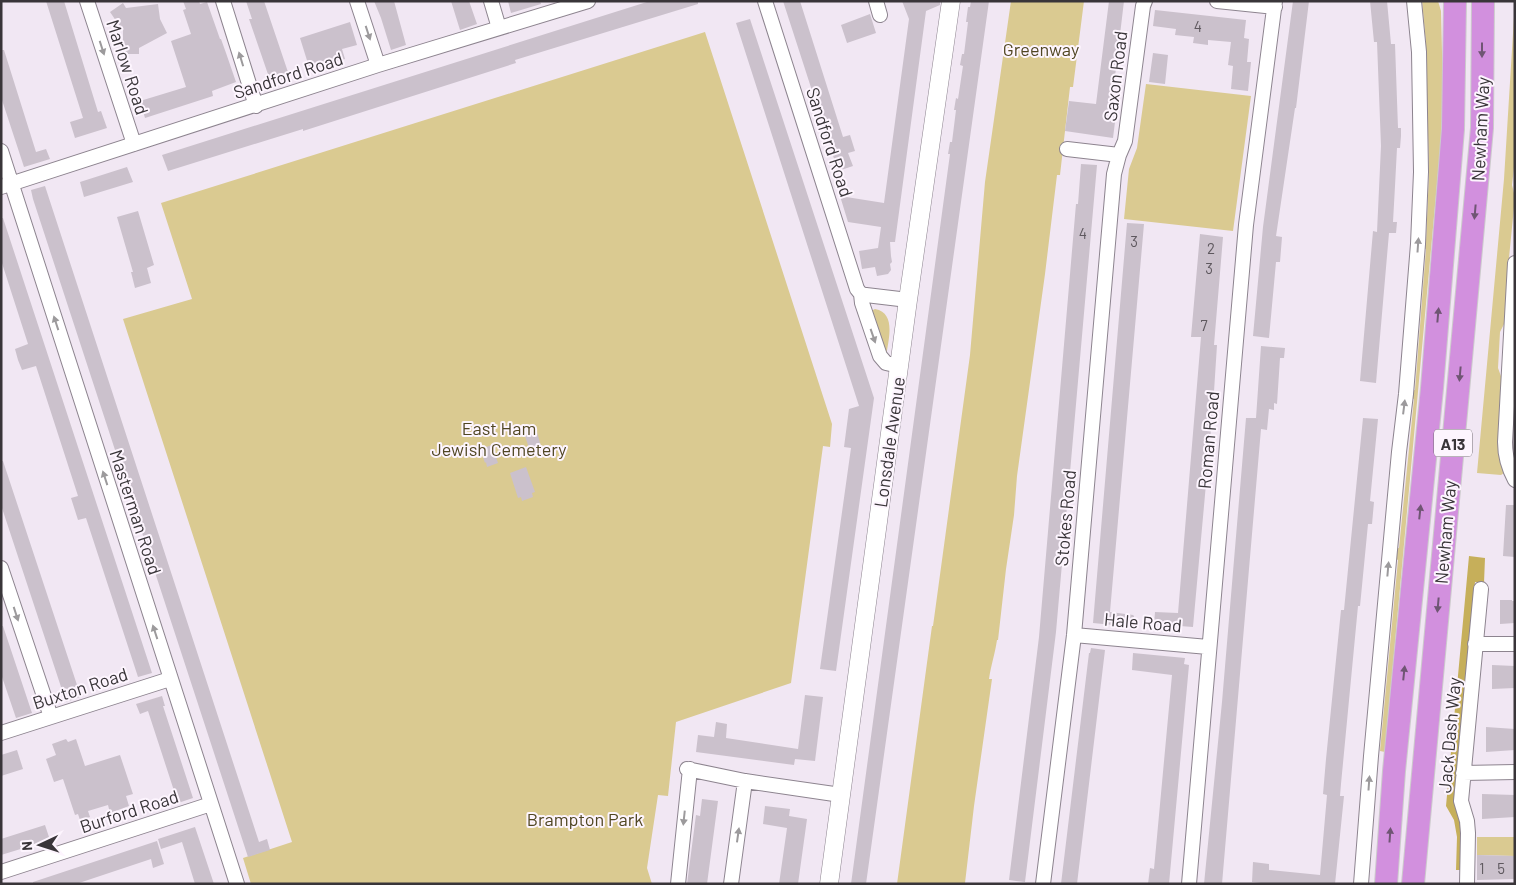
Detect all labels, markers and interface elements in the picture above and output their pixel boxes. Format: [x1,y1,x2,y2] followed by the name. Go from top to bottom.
[102,17,154,117] street label: Marlow Road
[1194,17,1202,35] house number: 4
[364,26,372,41] one-way arrow
[1099,30,1131,122] street label: Saxon Road
[1003,38,1079,60] park label: Greenway
[98,40,106,55] one-way arrow
[1478,42,1486,58] one-way arrow
[230,47,346,103] street label: Sandford Road
[237,51,245,66] one-way arrow
[1466,76,1494,182] street label: Newham Way
[802,84,858,200] street label: Sandford Road
[1470,204,1478,220] one-way arrow
[1079,224,1087,242] house number: 4
[1130,232,1138,250] house number: 3
[1414,237,1422,253] one-way arrow
[1207,239,1215,257] house number: 2
[1205,259,1213,277] house number: 3
[1434,307,1442,323] one-way arrow
[52,315,59,330] one-way arrow
[1200,316,1208,334] house number: 7
[869,329,877,344] one-way arrow
[1456,366,1464,382] one-way arrow
[869,375,909,509] street label: Lonsdale Avenue
[1193,390,1223,490] street label: Roman Road
[1400,399,1408,415] one-way arrow
[431,417,567,460] park label: East Ham Jewish Cemetery
[1434,429,1472,456] road number: A13
[105,447,167,577] street label: Masterman Road
[1050,469,1080,567] street label: Stokes Road
[101,470,109,485] one-way arrow
[1429,479,1461,585] street label: Newham Way
[1416,503,1424,519] one-way arrow
[1384,560,1392,576] one-way arrow
[1434,598,1442,614] one-way arrow
[13,607,21,622] one-way arrow
[1103,608,1183,636] street label: Hale Road
[151,625,158,640] one-way arrow
[30,662,130,714] street label: Buxton Road
[1400,665,1408,681] one-way arrow
[1433,676,1465,794] street label: Jack Dash Way
[1365,775,1373,791] one-way arrow
[77,785,181,837] street label: Burford Road
[527,808,643,830] park label: Brampton Park
[680,810,688,826] one-way arrow
[15,820,65,870] north arrow
[734,827,742,843] one-way arrow
[1386,827,1394,843] one-way arrow
[18,841,35,851] text: N
[1479,859,1485,877] house number: 1
[1497,859,1505,877] house number: 5

